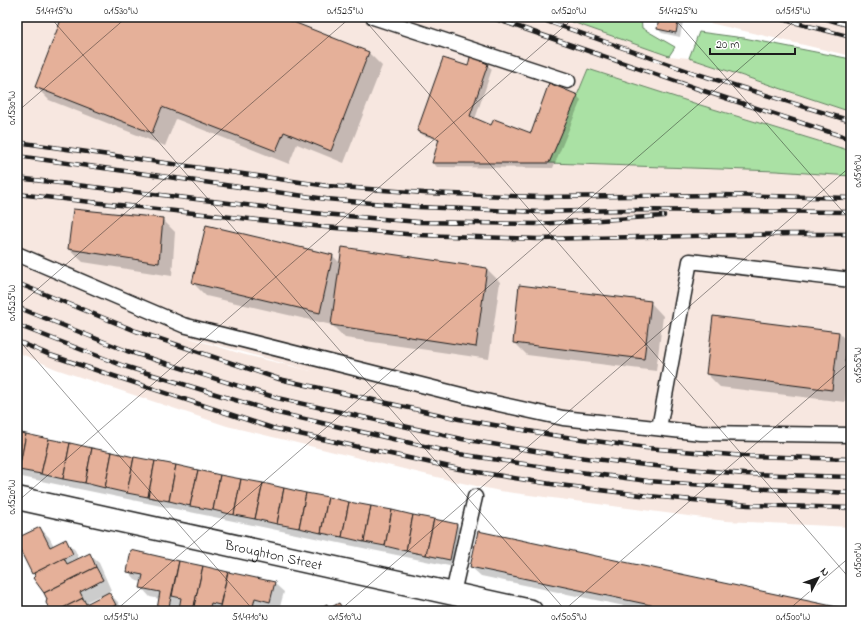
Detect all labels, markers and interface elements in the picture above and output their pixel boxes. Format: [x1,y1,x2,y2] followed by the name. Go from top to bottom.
[35,4,73,19] text: 51.4715°N
[104,4,138,19] text: 0.1530°W
[327,4,363,19] text: 0.1525°W
[552,4,587,19] text: 0.1520°W
[658,4,698,19] text: 51.4725°N
[776,4,811,19] text: 0.1515°W
[710,30,795,56] scale bar
[716,36,739,54] text: 20 m
[5,91,20,125] text: 0.1530°W
[851,154,866,188] text: 0.1510°W
[5,285,20,321] text: 0.1525°W
[851,347,866,383] text: 0.1505°W
[5,479,20,514] text: 0.1520°W
[222,535,325,577] street label: Broughton Street
[851,543,866,577] text: 0.1500°W
[798,558,838,598] north arrow
[816,564,833,580] text: N
[104,610,139,625] text: 0.1515°W
[232,610,268,625] text: 51.4710°N
[328,610,362,625] text: 0.1510°W
[551,610,587,625] text: 0.1505°W
[776,610,810,625] text: 0.1500°W

